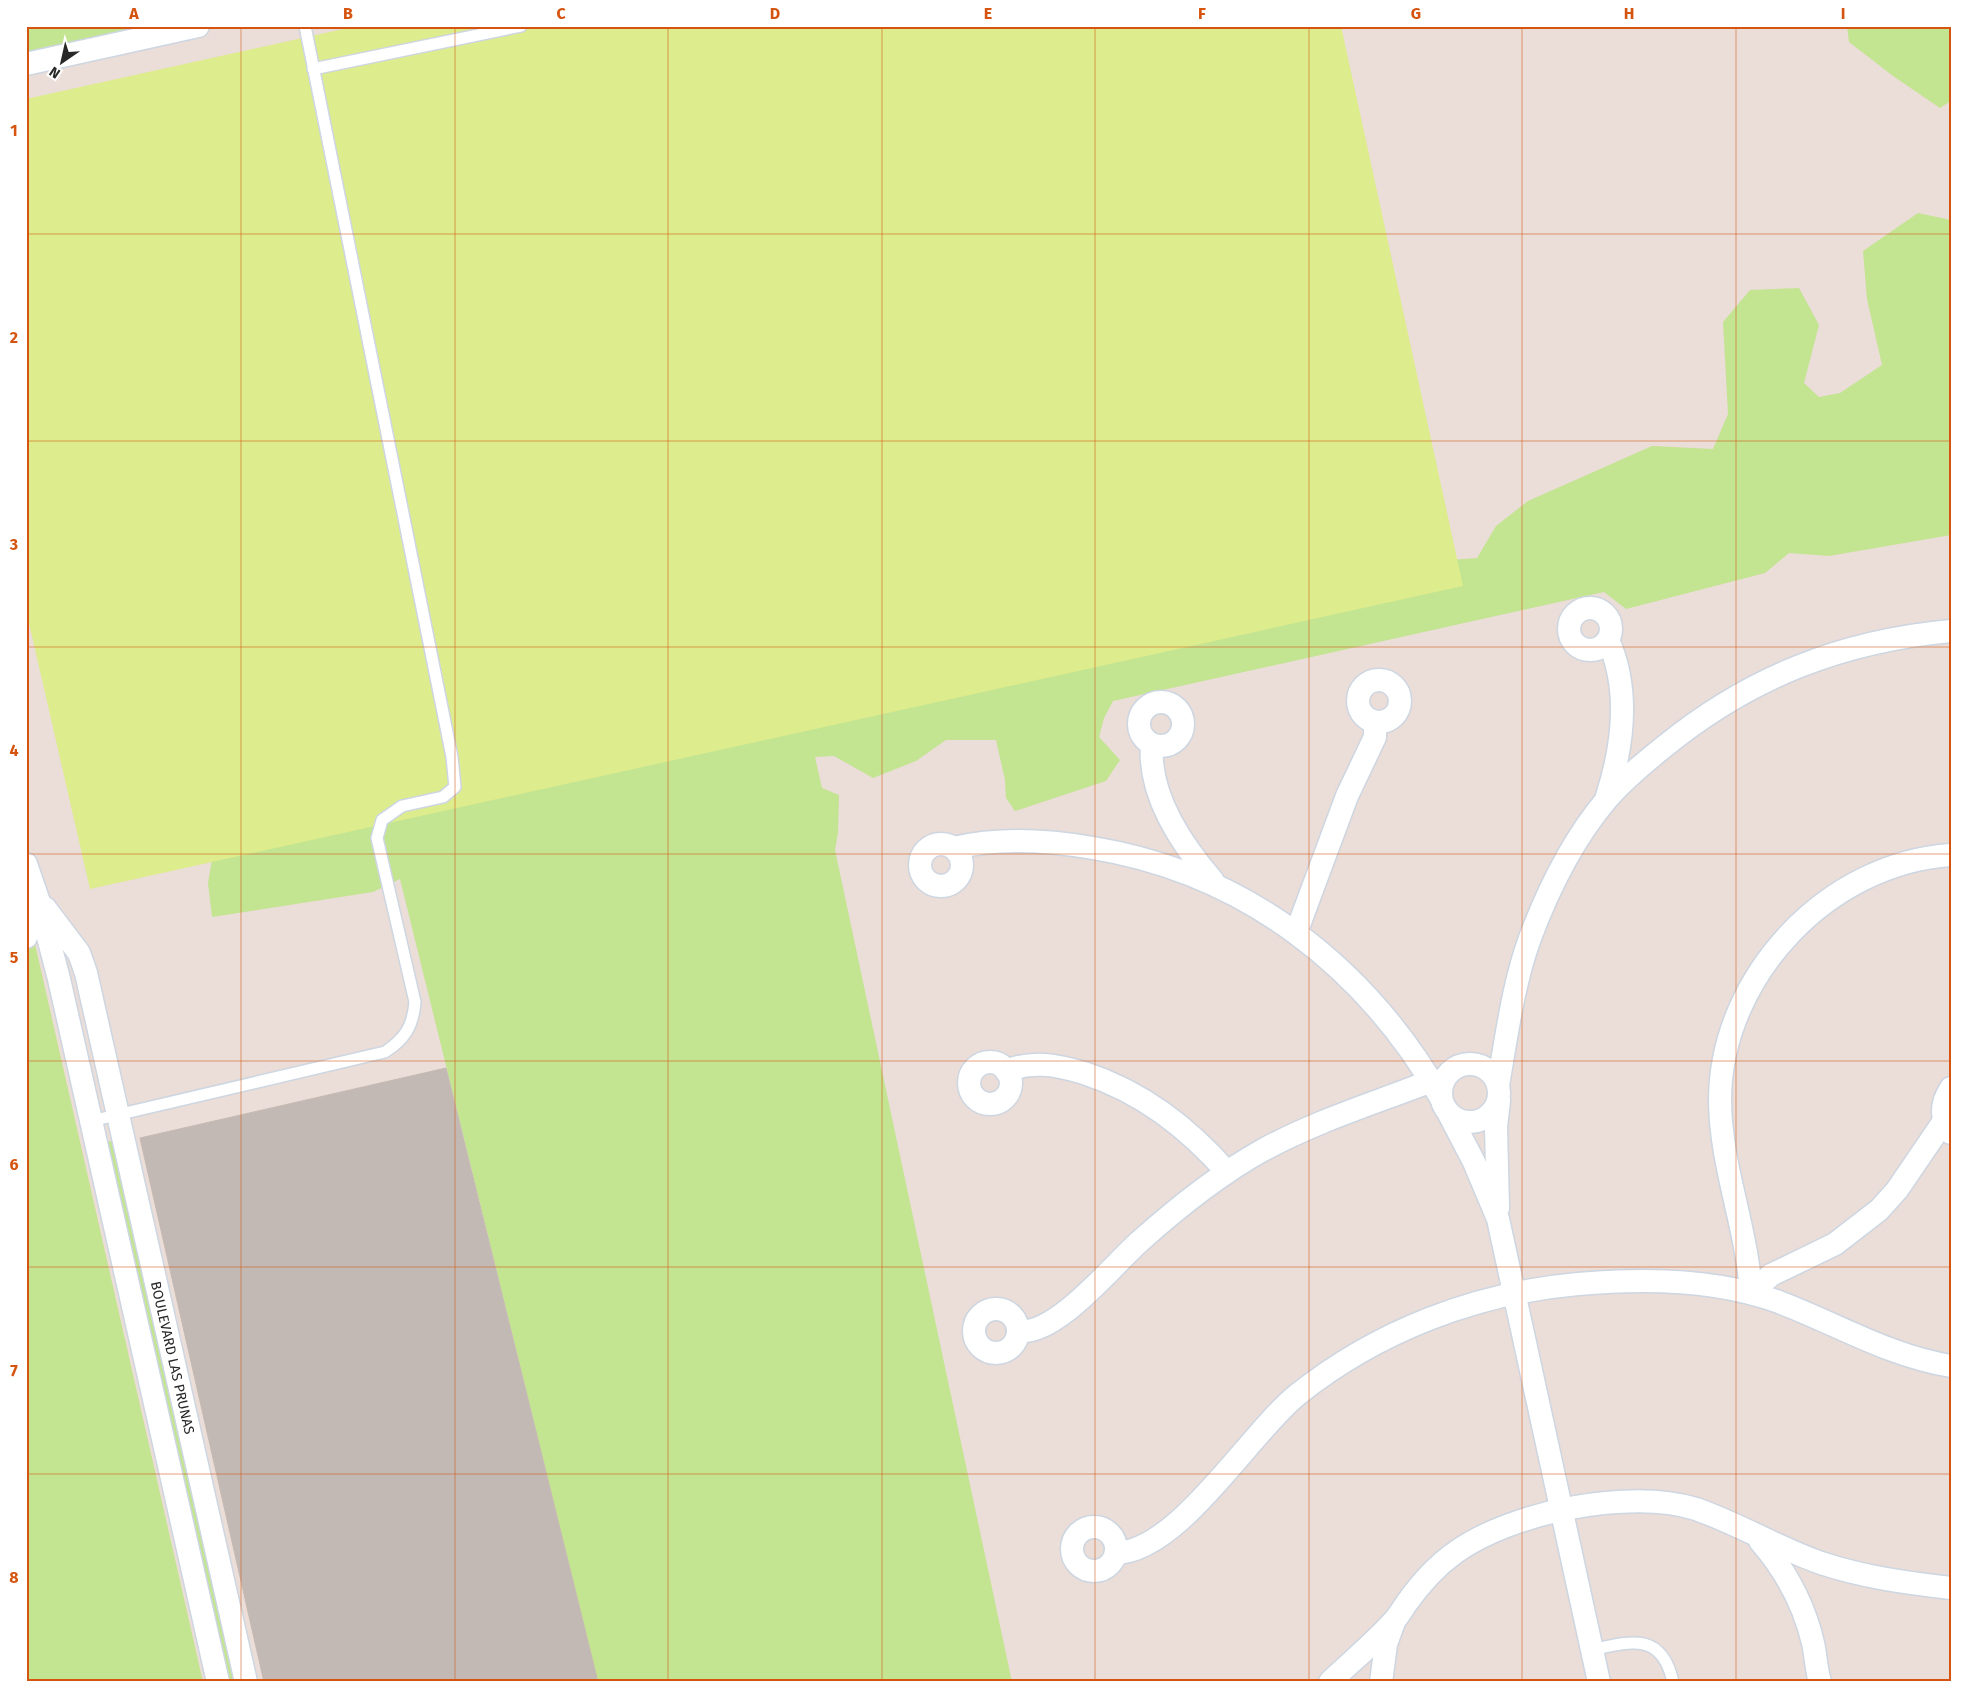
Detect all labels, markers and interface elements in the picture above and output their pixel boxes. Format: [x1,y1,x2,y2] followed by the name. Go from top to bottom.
[128,4,139,23] text: A
[343,4,353,23] text: B
[556,4,566,23] text: C
[770,4,780,23] text: D
[984,4,992,23] text: E
[1198,4,1206,23] text: F
[1411,4,1421,23] text: G
[1624,4,1634,23] text: H
[1841,4,1845,23] text: I
[38,38,88,88] north arrow
[46,63,64,82] text: N
[10,121,18,140] text: 1
[10,328,18,347] text: 2
[9,535,18,554] text: 3
[9,741,19,760] text: 4
[10,948,19,967] text: 5
[9,1155,19,1174] text: 6
[147,1280,198,1436] street label: BOULEVARD LAS PRUNAS
[10,1361,18,1380] text: 7
[9,1568,19,1587] text: 8

